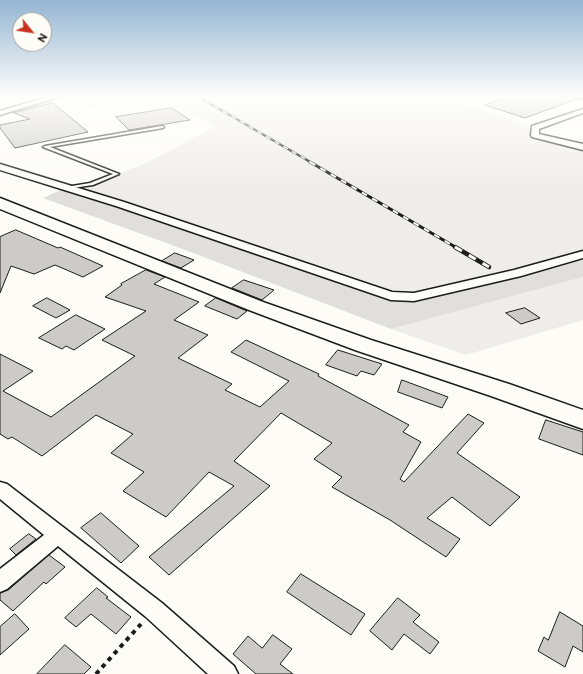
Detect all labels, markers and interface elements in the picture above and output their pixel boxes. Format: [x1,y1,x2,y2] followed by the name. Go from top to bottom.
[12,12,52,52] north arrow
[34,31,50,45] text: N

